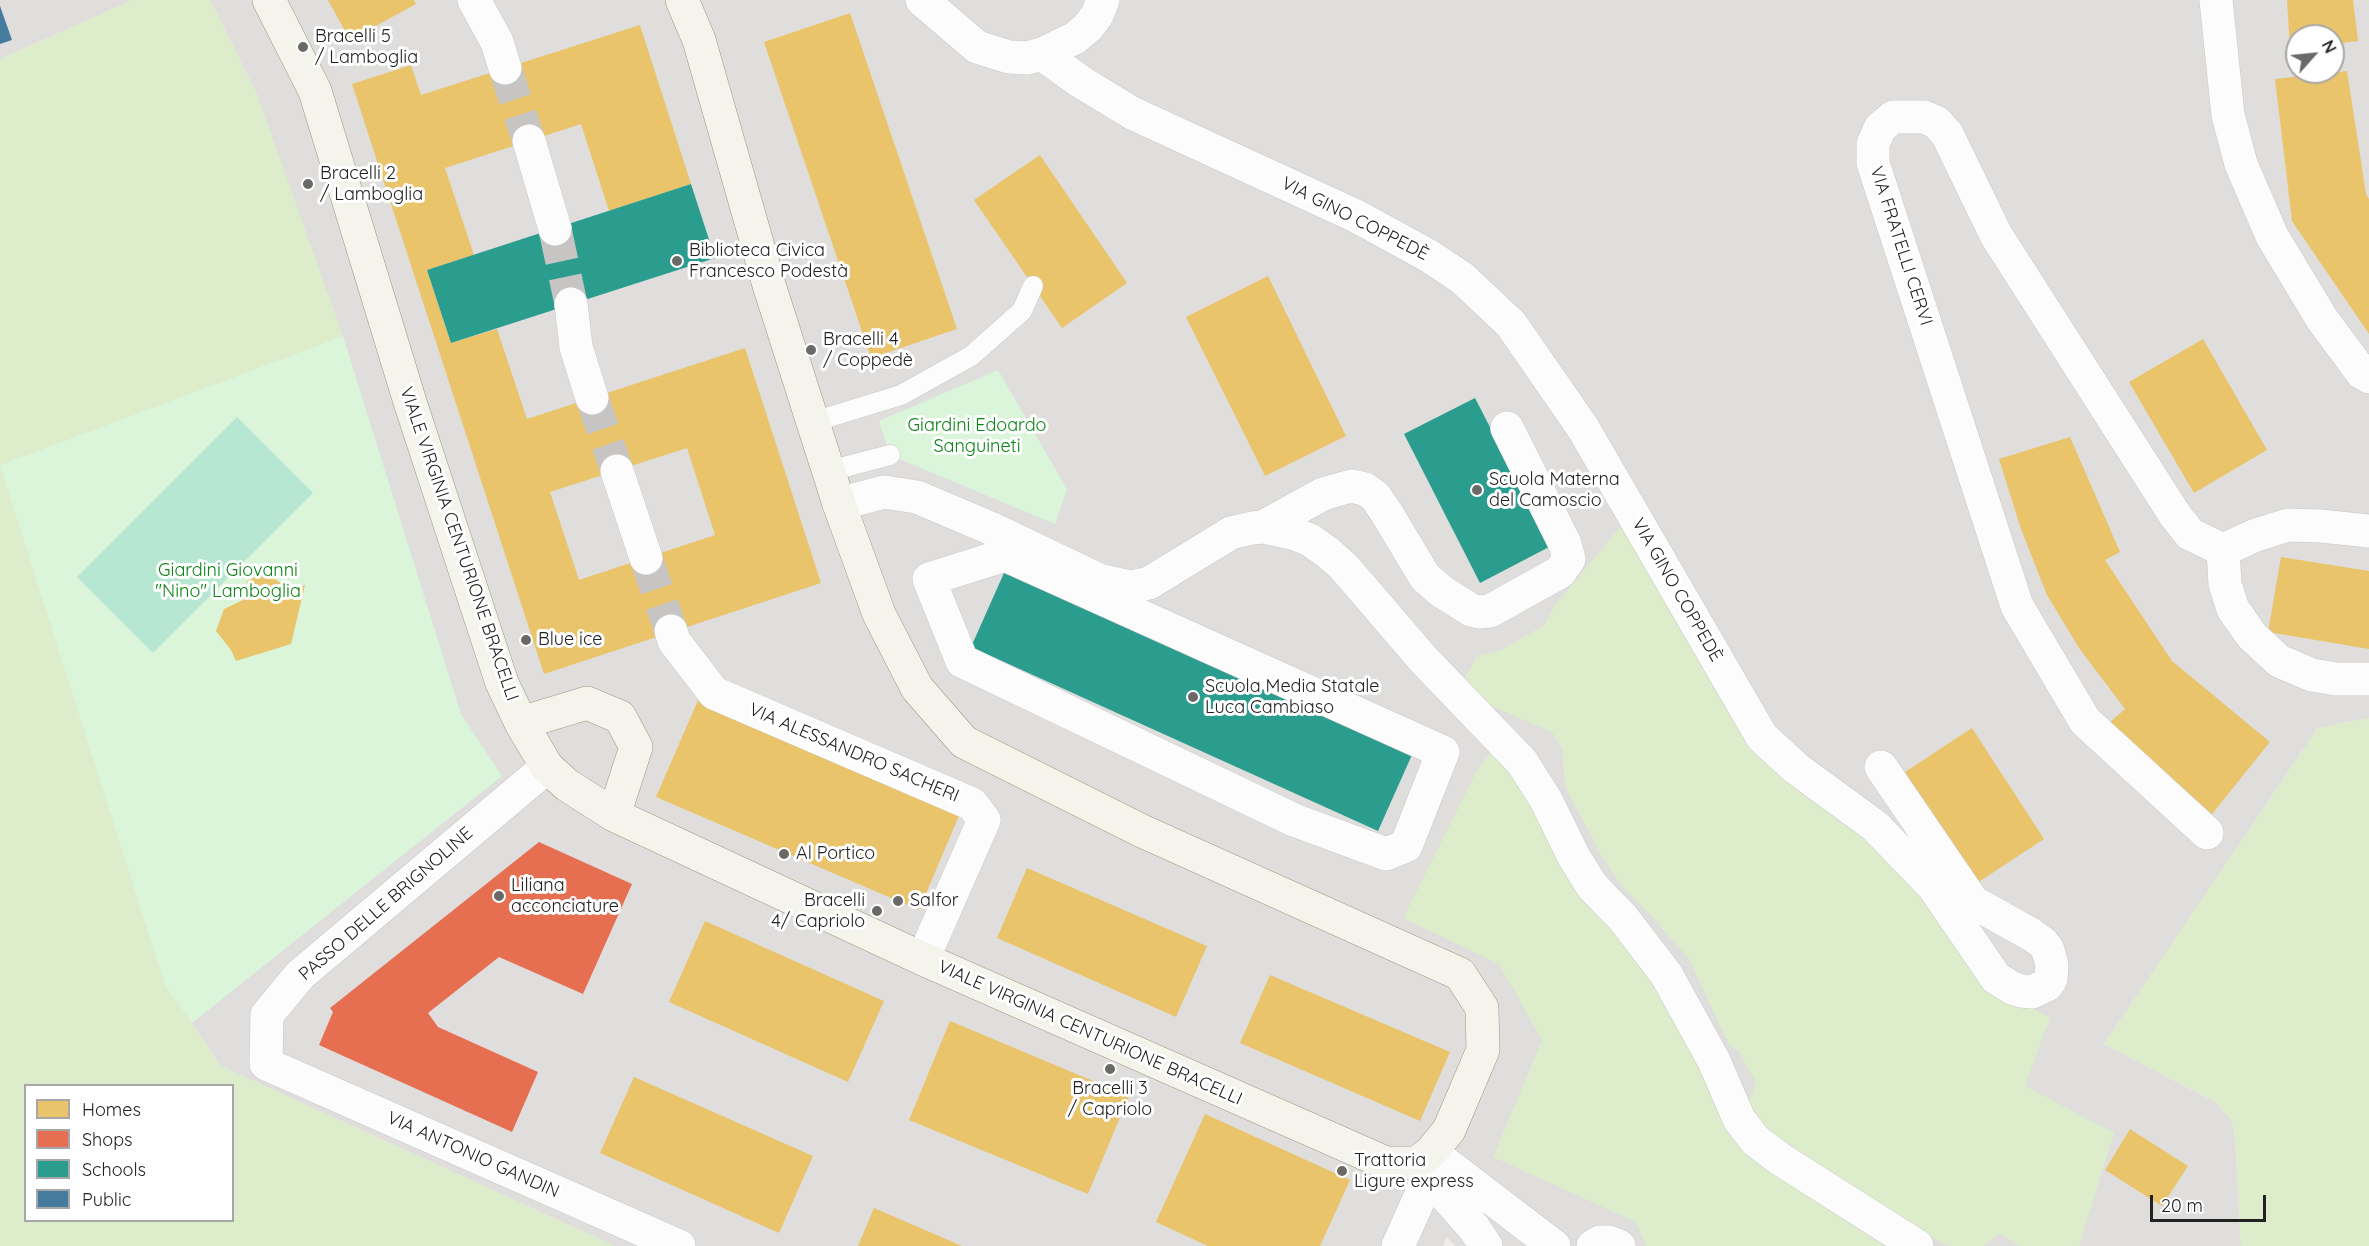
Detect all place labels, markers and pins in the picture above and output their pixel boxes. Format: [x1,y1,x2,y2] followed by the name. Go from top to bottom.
[315,26,418,68] place label: Bracelli 5 / Lamboglia
[296,40,310,54] marker: Bracelli 5 / Lamboglia
[320,163,423,206] place label: Bracelli 2 / Lamboglia
[301,177,315,191] marker: Bracelli 2 / Lamboglia
[689,240,848,282] place label: Biblioteca Civica Francesco Podestà
[670,254,684,268] marker: Biblioteca Civica Francesco Podestà
[823,329,913,372] place label: Bracelli 4 / Coppedè
[804,343,818,357] marker: Bracelli 4 / Coppedè
[1489,469,1620,512] place label: Scuola Materna del Camoscio
[1470,483,1484,497] marker: Scuola Materna del Camoscio
[538,629,602,651] place label: Blue ice
[519,633,533,647] marker: Blue ice
[1205,676,1379,718] place label: Scuola Media Statale Luca Cambiaso
[1186,690,1200,704] marker: Scuola Media Statale Luca Cambiaso
[796,843,875,865] place label: Al Portico
[777,847,791,861] marker: Al Portico
[511,875,619,918] place label: Liliana acconciature
[492,889,506,903] marker: Liliana acconciature
[771,890,865,932] place label: Bracelli 4/ Capriolo
[910,890,959,912] place label: Salfor
[891,894,905,908] marker: Salfor
[870,904,884,918] marker: Bracelli 4/ Capriolo
[1103,1062,1117,1076] marker: Bracelli 3 / Capriolo
[1068,1078,1152,1120] place label: Bracelli 3 / Capriolo
[1354,1150,1474,1192] place label: Trattoria Ligure express
[1335,1164,1349,1178] marker: Trattoria Ligure express

